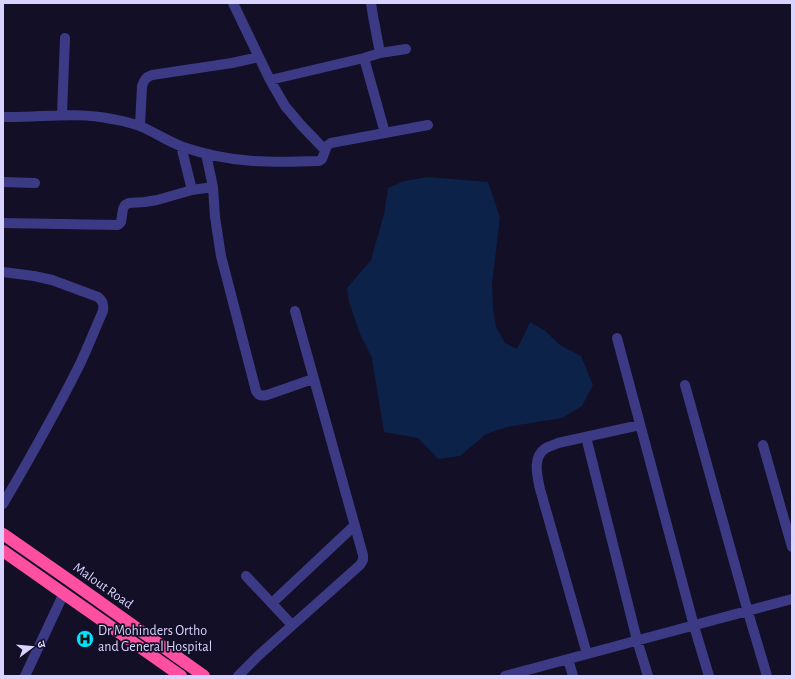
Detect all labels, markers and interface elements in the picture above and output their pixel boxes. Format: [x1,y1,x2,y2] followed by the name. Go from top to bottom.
[71,560,135,612] street label: Malout Road
[98,624,212,654] place label: Dr Mohinders Ortho and General Hospital
[12,627,52,667] north arrow
[75,629,95,649] hospital icon: Dr Mohinders Ortho and General Hospital
[35,640,47,650] text: उ

